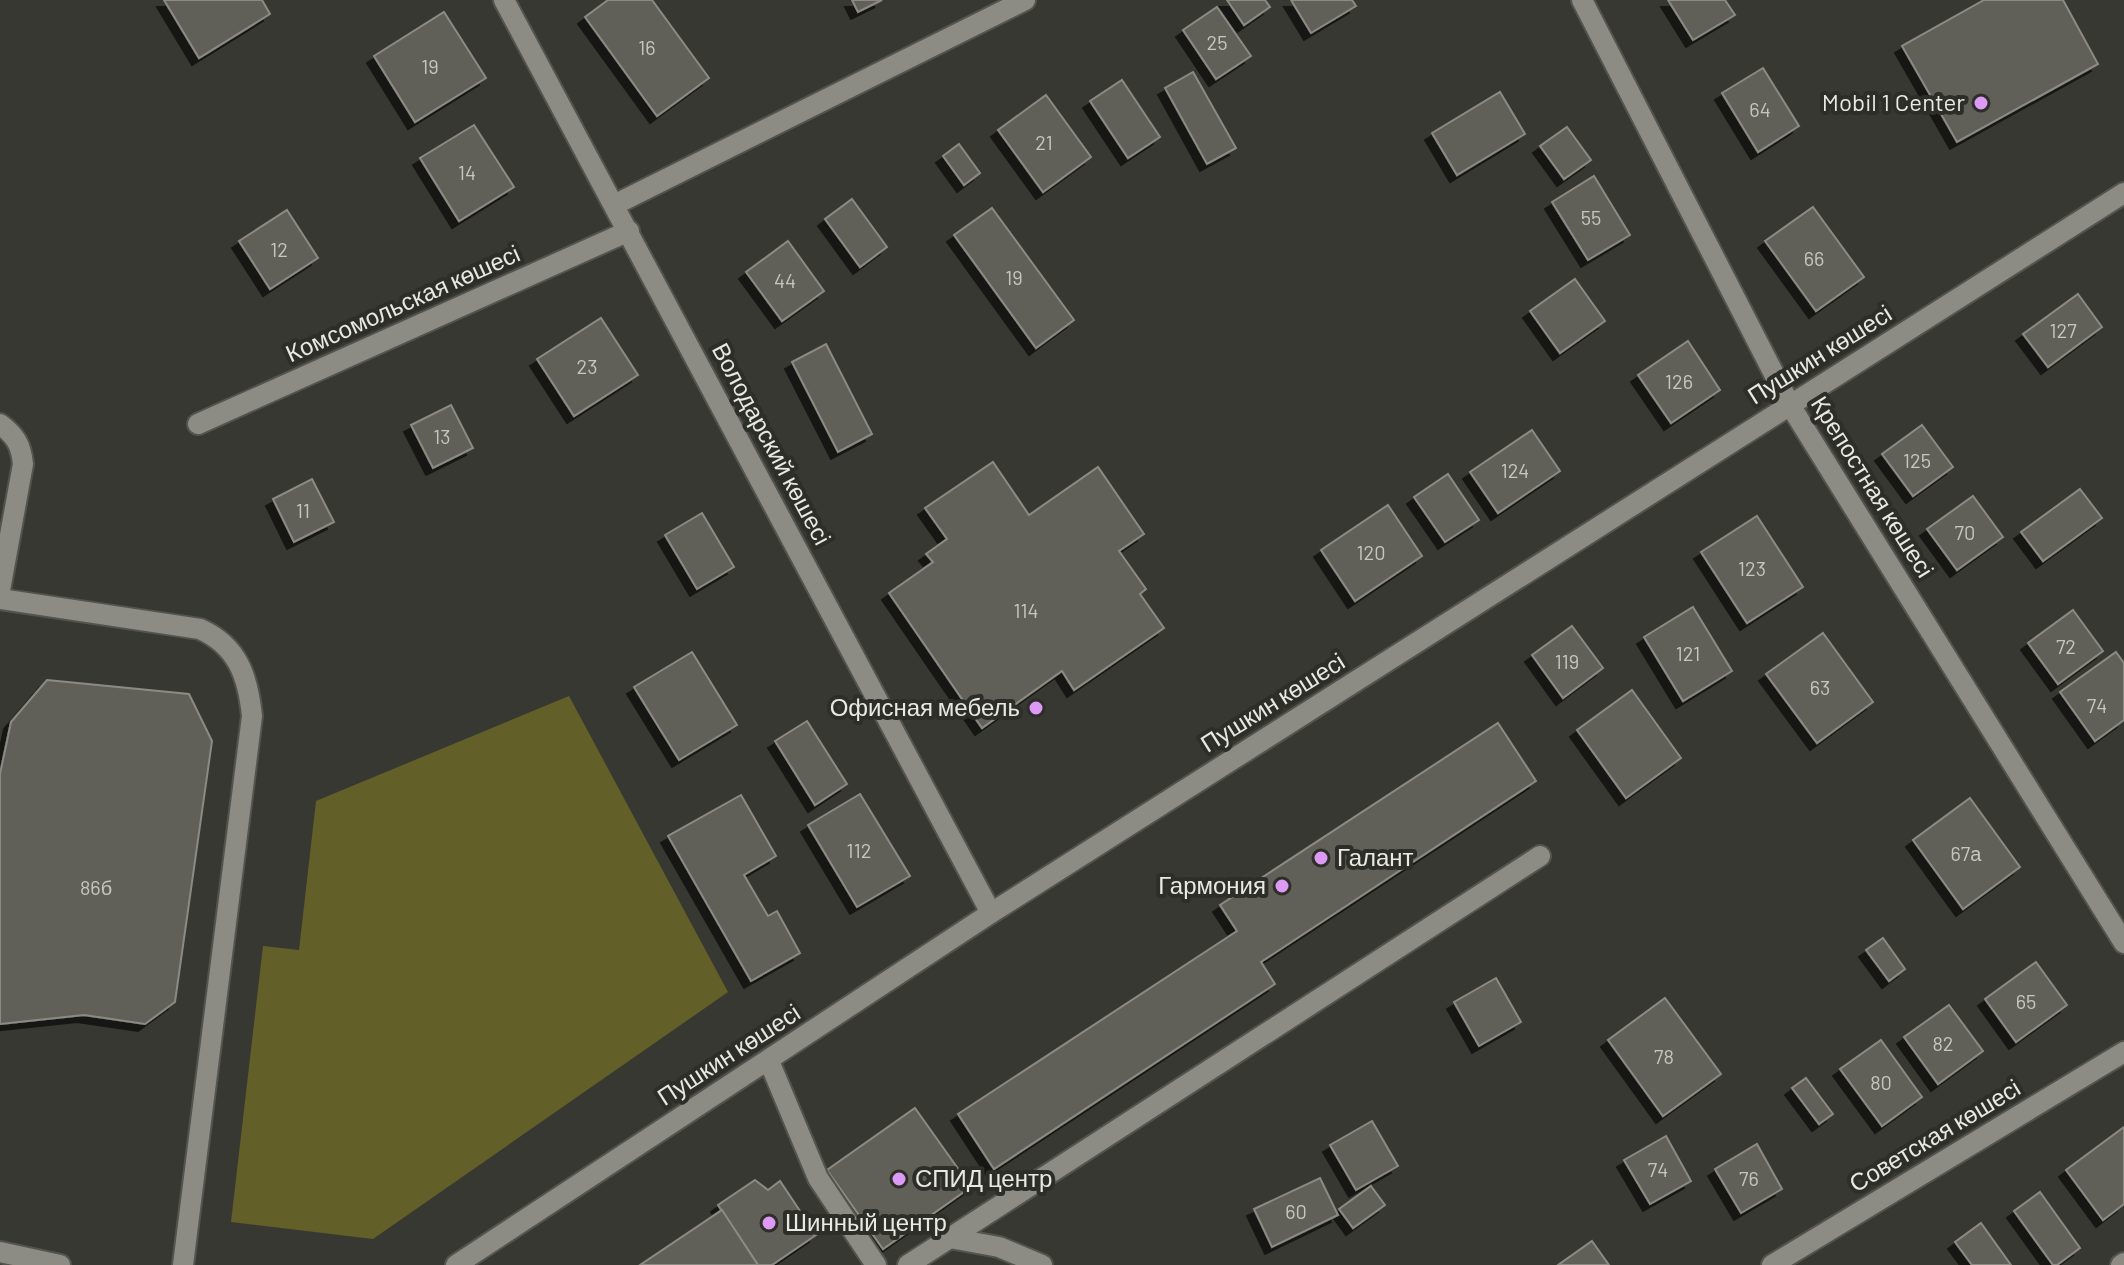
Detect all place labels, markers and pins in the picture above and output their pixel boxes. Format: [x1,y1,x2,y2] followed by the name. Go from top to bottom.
[1822,87,1965,116] place label: Mobil 1 Center
[1972,94,1990,112] marker: Mobil 1 Center
[830,692,1020,721] place label: Офисная мебель
[1027,699,1045,717] marker: Офисная мебель
[1337,842,1414,871] place label: Галант
[1312,849,1330,867] marker: Галант
[1158,870,1266,899] place label: Гармония
[1273,877,1291,895] marker: Гармония
[915,1163,1052,1192] place label: СПИД центр
[890,1170,908,1188] marker: СПИД центр
[785,1207,947,1236] place label: Шинный центр
[760,1214,778,1232] marker: Шинный центр

